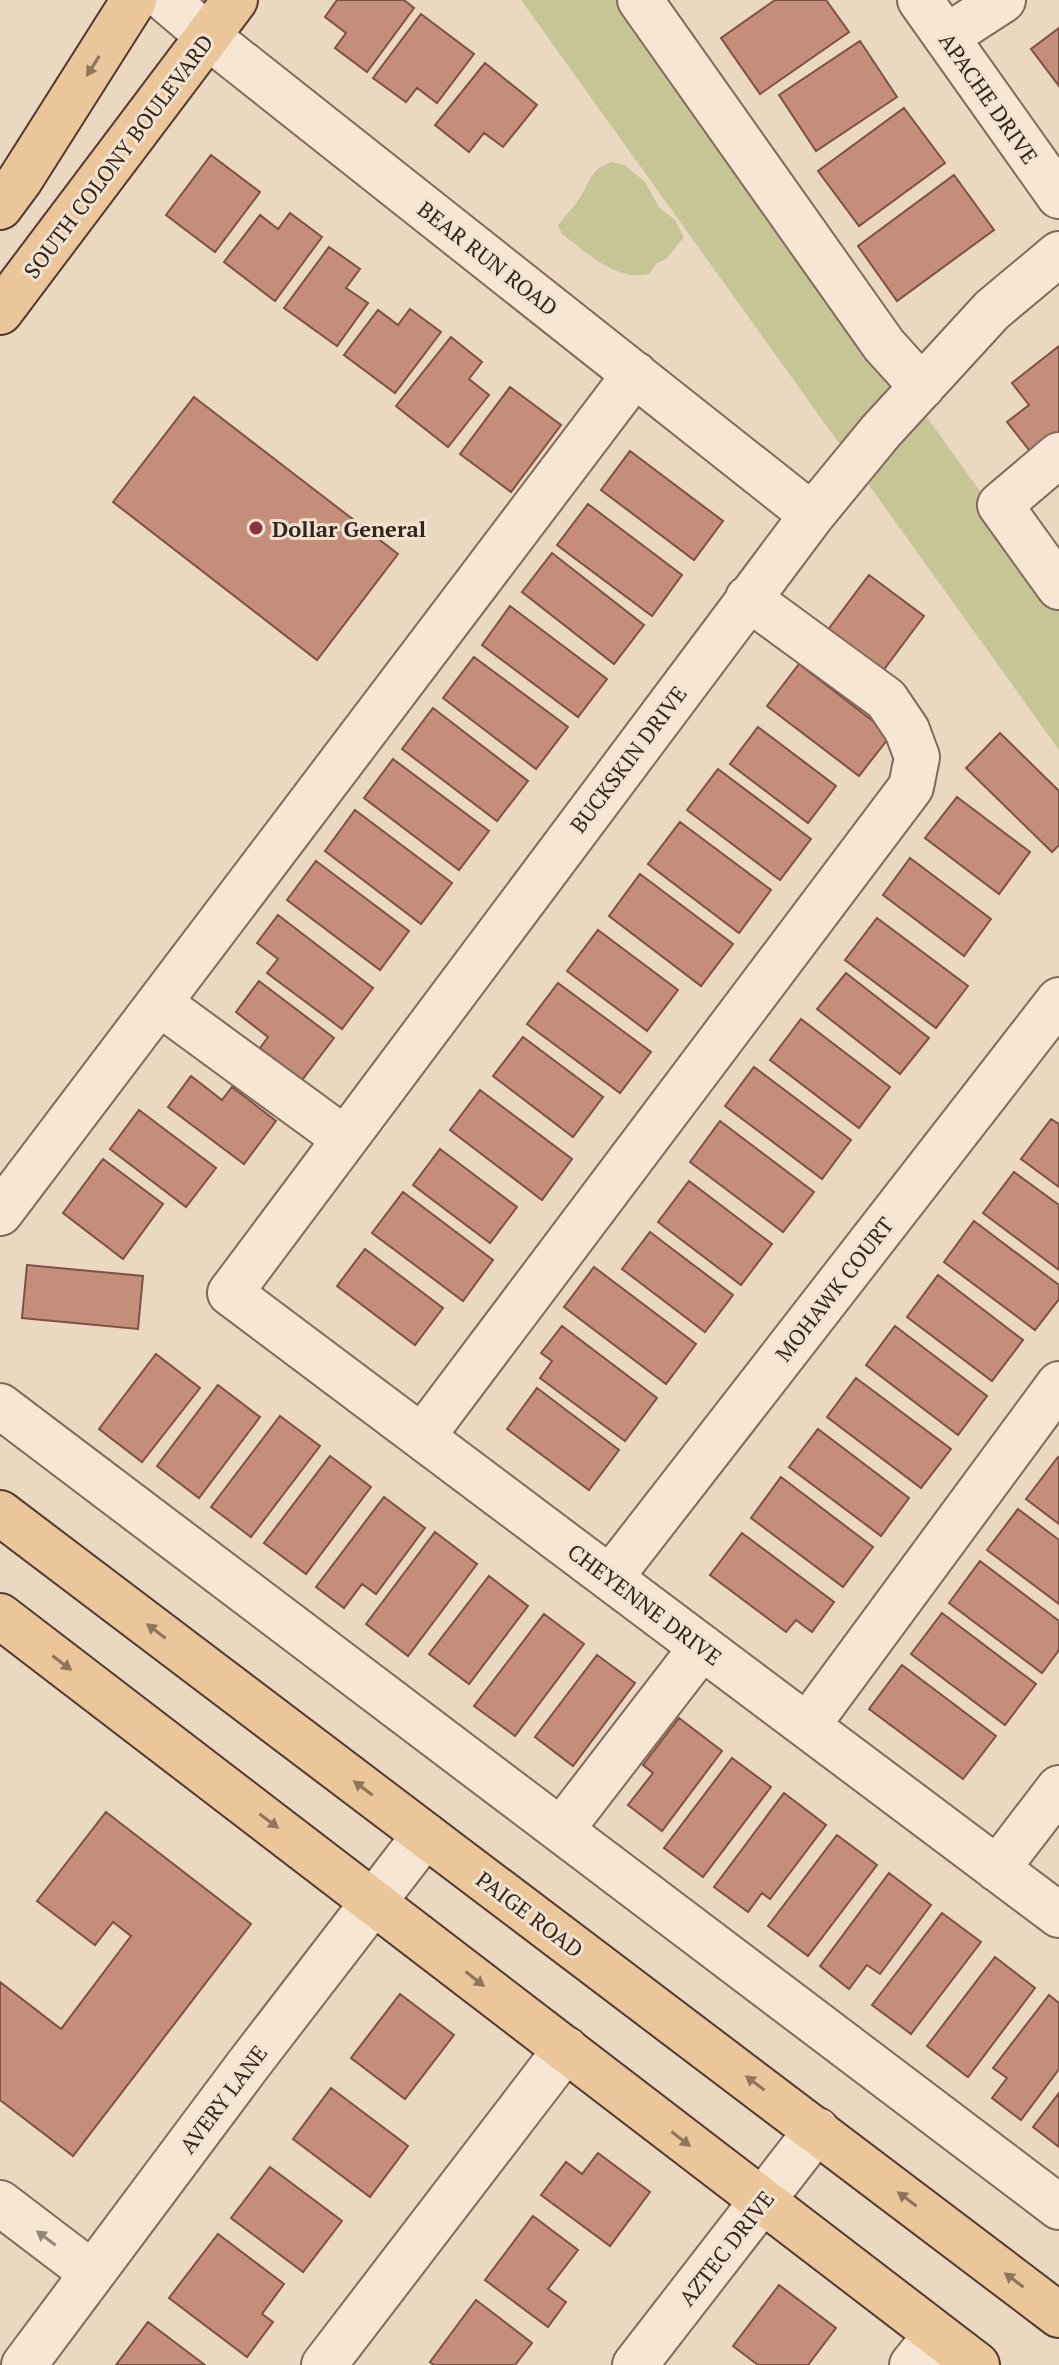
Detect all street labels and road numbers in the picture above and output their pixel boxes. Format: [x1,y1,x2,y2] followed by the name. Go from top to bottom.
[933,27,1045,169] street label: APACHE DRIVE
[17,28,219,284] street label: SOUTH COLONY BOULEVARD
[412,194,564,322] street label: BEAR RUN ROAD
[563,680,693,838] street label: BUCKSKIN DRIVE
[768,1211,900,1367] street label: MOHAWK COURT
[562,1537,728,1671] street label: CHEYENNE DRIVE
[471,1864,589,1964] street label: PAIGE ROAD
[173,2039,273,2159] street label: AVERY LANE
[672,2184,780,2312] street label: AZTEC DRIVE

